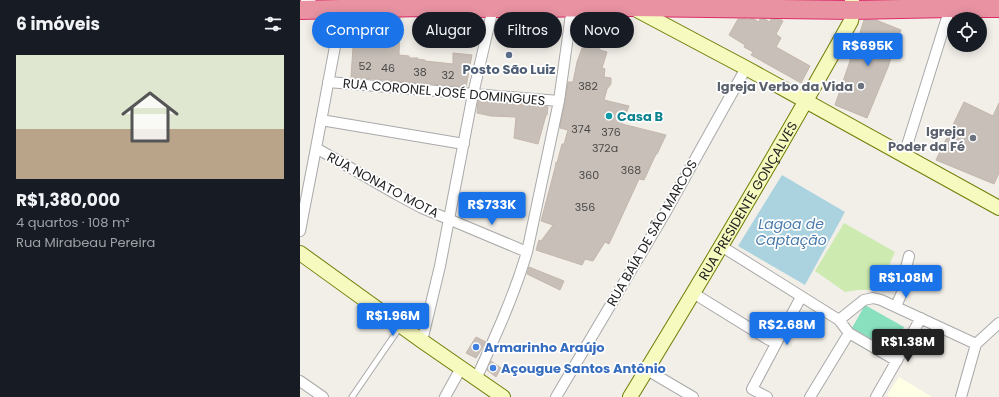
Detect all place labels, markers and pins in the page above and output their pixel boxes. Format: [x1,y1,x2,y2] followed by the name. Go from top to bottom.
[835,33,901,67] pin: R$695K
[504,50,514,60] marker: Posto São Luiz
[462,60,556,79] place label: Posto São Luiz
[717,77,853,96] place label: Igreja Verbo da Vida
[856,81,866,91] marker: Igreja Verbo da Vida
[617,107,664,126] place label: Casa B
[604,111,614,121] marker: Casa B
[888,122,965,156] place label: Igreja Poder da Fé
[968,133,978,143] marker: Igreja Poder da Fé
[459,192,525,226] pin: R$733K
[869,265,943,299] pin: R$1.08M
[356,303,430,337] pin: R$1.96M
[750,312,824,346] pin: R$2.68M
[871,329,945,363] pin: R$1.38M
[484,338,605,357] place label: Armarinho Araújo
[471,342,481,352] marker: Armarinho Araújo
[501,359,666,378] place label: Açougue Santos Antônio
[488,363,498,373] marker: Açougue Santos Antônio

